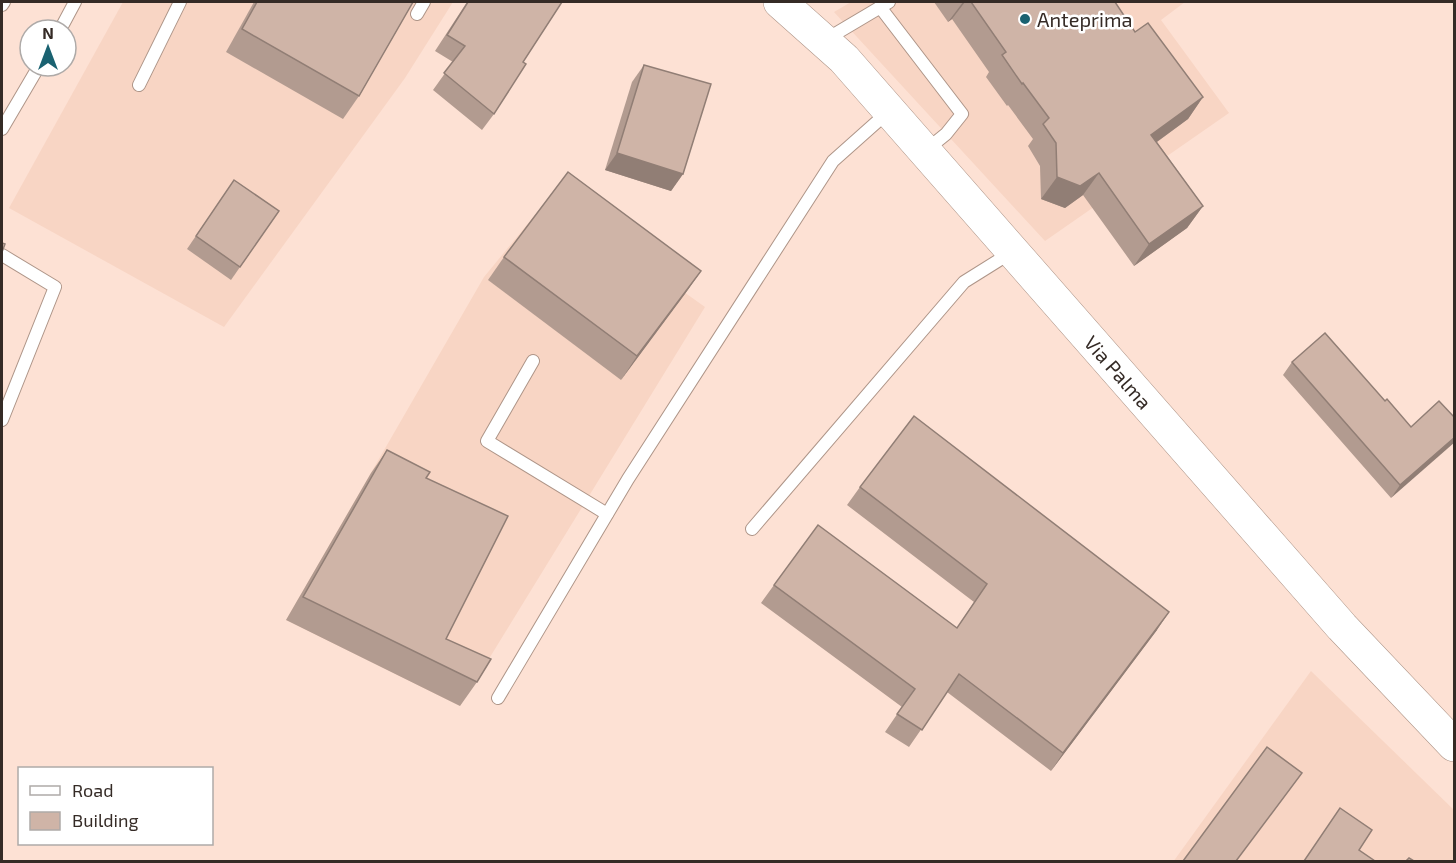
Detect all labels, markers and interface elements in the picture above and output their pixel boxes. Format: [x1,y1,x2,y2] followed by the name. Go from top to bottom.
[1037,7,1133,31] place label: Anteprima
[1018,12,1032,26] marker: Anteprima
[18,18,78,78] north arrow
[42,23,54,42] text: N
[1080,330,1157,414] street label: Via Palma
[18,767,213,845] legend
[72,779,113,801] text: Road
[72,809,139,831] text: Building

